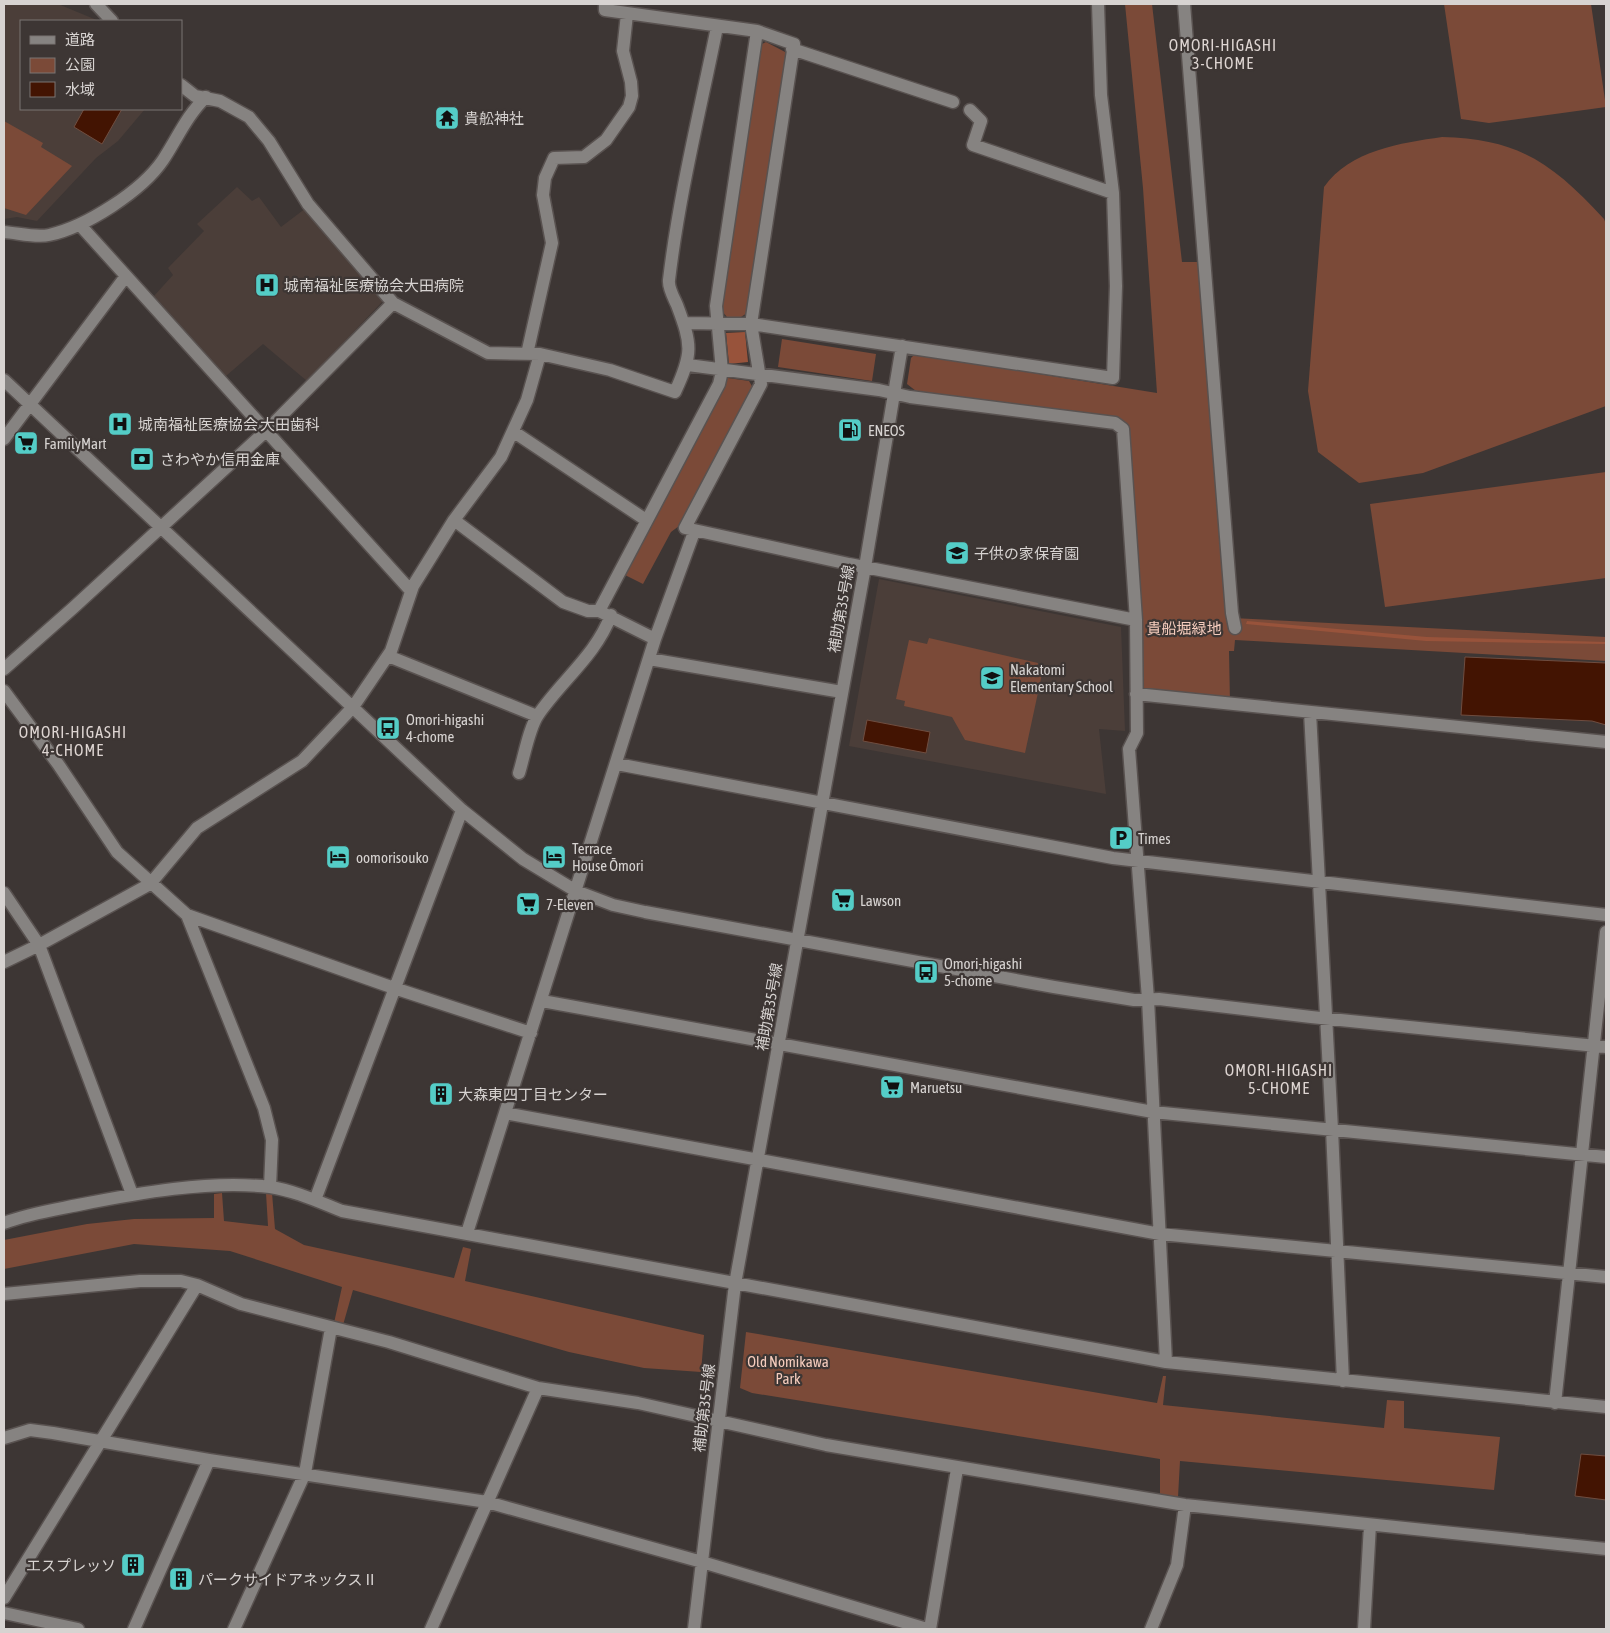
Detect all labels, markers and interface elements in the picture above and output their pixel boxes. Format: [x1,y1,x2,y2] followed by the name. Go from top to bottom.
[20,20,182,110] legend
[65,31,95,48] text: 道路
[1169,36,1277,72] district label: OMORI-HIGASHI 3-CHOME
[65,56,95,73] text: 公園
[65,81,95,98] text: 水域
[434,105,460,131] temple icon: 貴舩神社
[464,110,524,127] place label: 貴舩神社
[254,272,280,298] hospital icon: 城南福祉医療協会大田病院
[284,277,464,294] place label: 城南福祉医療協会大田病院
[107,411,133,437] hospital icon: 城南福祉医療協会 大田歯科
[138,416,320,433] place label: 城南福祉医療協会 大田歯科
[837,417,863,443] fuel station icon: ENEOS
[868,422,905,439] place label: ENEOS
[13,430,39,456] supermarket icon: FamilyMart
[44,435,107,452] place label: FamilyMart
[129,446,155,472] bank icon: さわやか信用金庫
[160,451,280,468] place label: さわやか信用金庫
[944,540,970,566] school or university icon: 子供の家保育園
[974,545,1079,562] place label: 子供の家保育園
[825,564,857,654] street label: 補助第35号線
[1146,620,1222,637] park label: 貴船堀緑地
[1010,661,1113,695] place label: Nakatomi Elementary School
[979,665,1005,691] school or university icon: Nakatomi Elementary School
[406,711,484,745] place label: Omori-higashi 4-chome
[375,715,401,741] bus stop icon: Omori-higashi 4-chome
[19,723,127,759] district label: OMORI-HIGASHI 4-CHOME
[1108,825,1134,851] parking icon: Times
[1138,830,1171,847] place label: Times
[572,840,644,874] place label: Terrace House Ōmori
[325,844,351,870] hotel icon: oomorisouko
[541,844,567,870] hotel icon: Terrace House Ōmori
[356,849,429,866] place label: oomorisouko
[830,887,856,913] supermarket icon: Lawson
[515,891,541,917] supermarket icon: 7-Eleven
[860,892,901,909] place label: Lawson
[546,896,594,913] place label: 7-Eleven
[944,955,1022,989] place label: Omori-higashi 5-chome
[913,959,939,985] bus stop icon: Omori-higashi 5-chome
[753,962,785,1052] street label: 補助第35号線
[1225,1061,1333,1097] district label: OMORI-HIGASHI 5-CHOME
[879,1074,905,1100] supermarket icon: Maruetsu
[910,1079,962,1096] place label: Maruetsu
[428,1081,454,1107] building icon: 大森東四丁目センター
[458,1086,608,1103] place label: 大森東四丁目センター
[747,1353,829,1387] park label: Old Nomikawa Park
[690,1363,718,1453] street label: 補助第35号線
[120,1552,146,1578] building icon: エスプレッソ
[26,1557,116,1574] place label: エスプレッソ
[168,1566,194,1592] building icon: パークサイドアネックスⅡ
[198,1571,378,1588] place label: パークサイドアネックスⅡ

